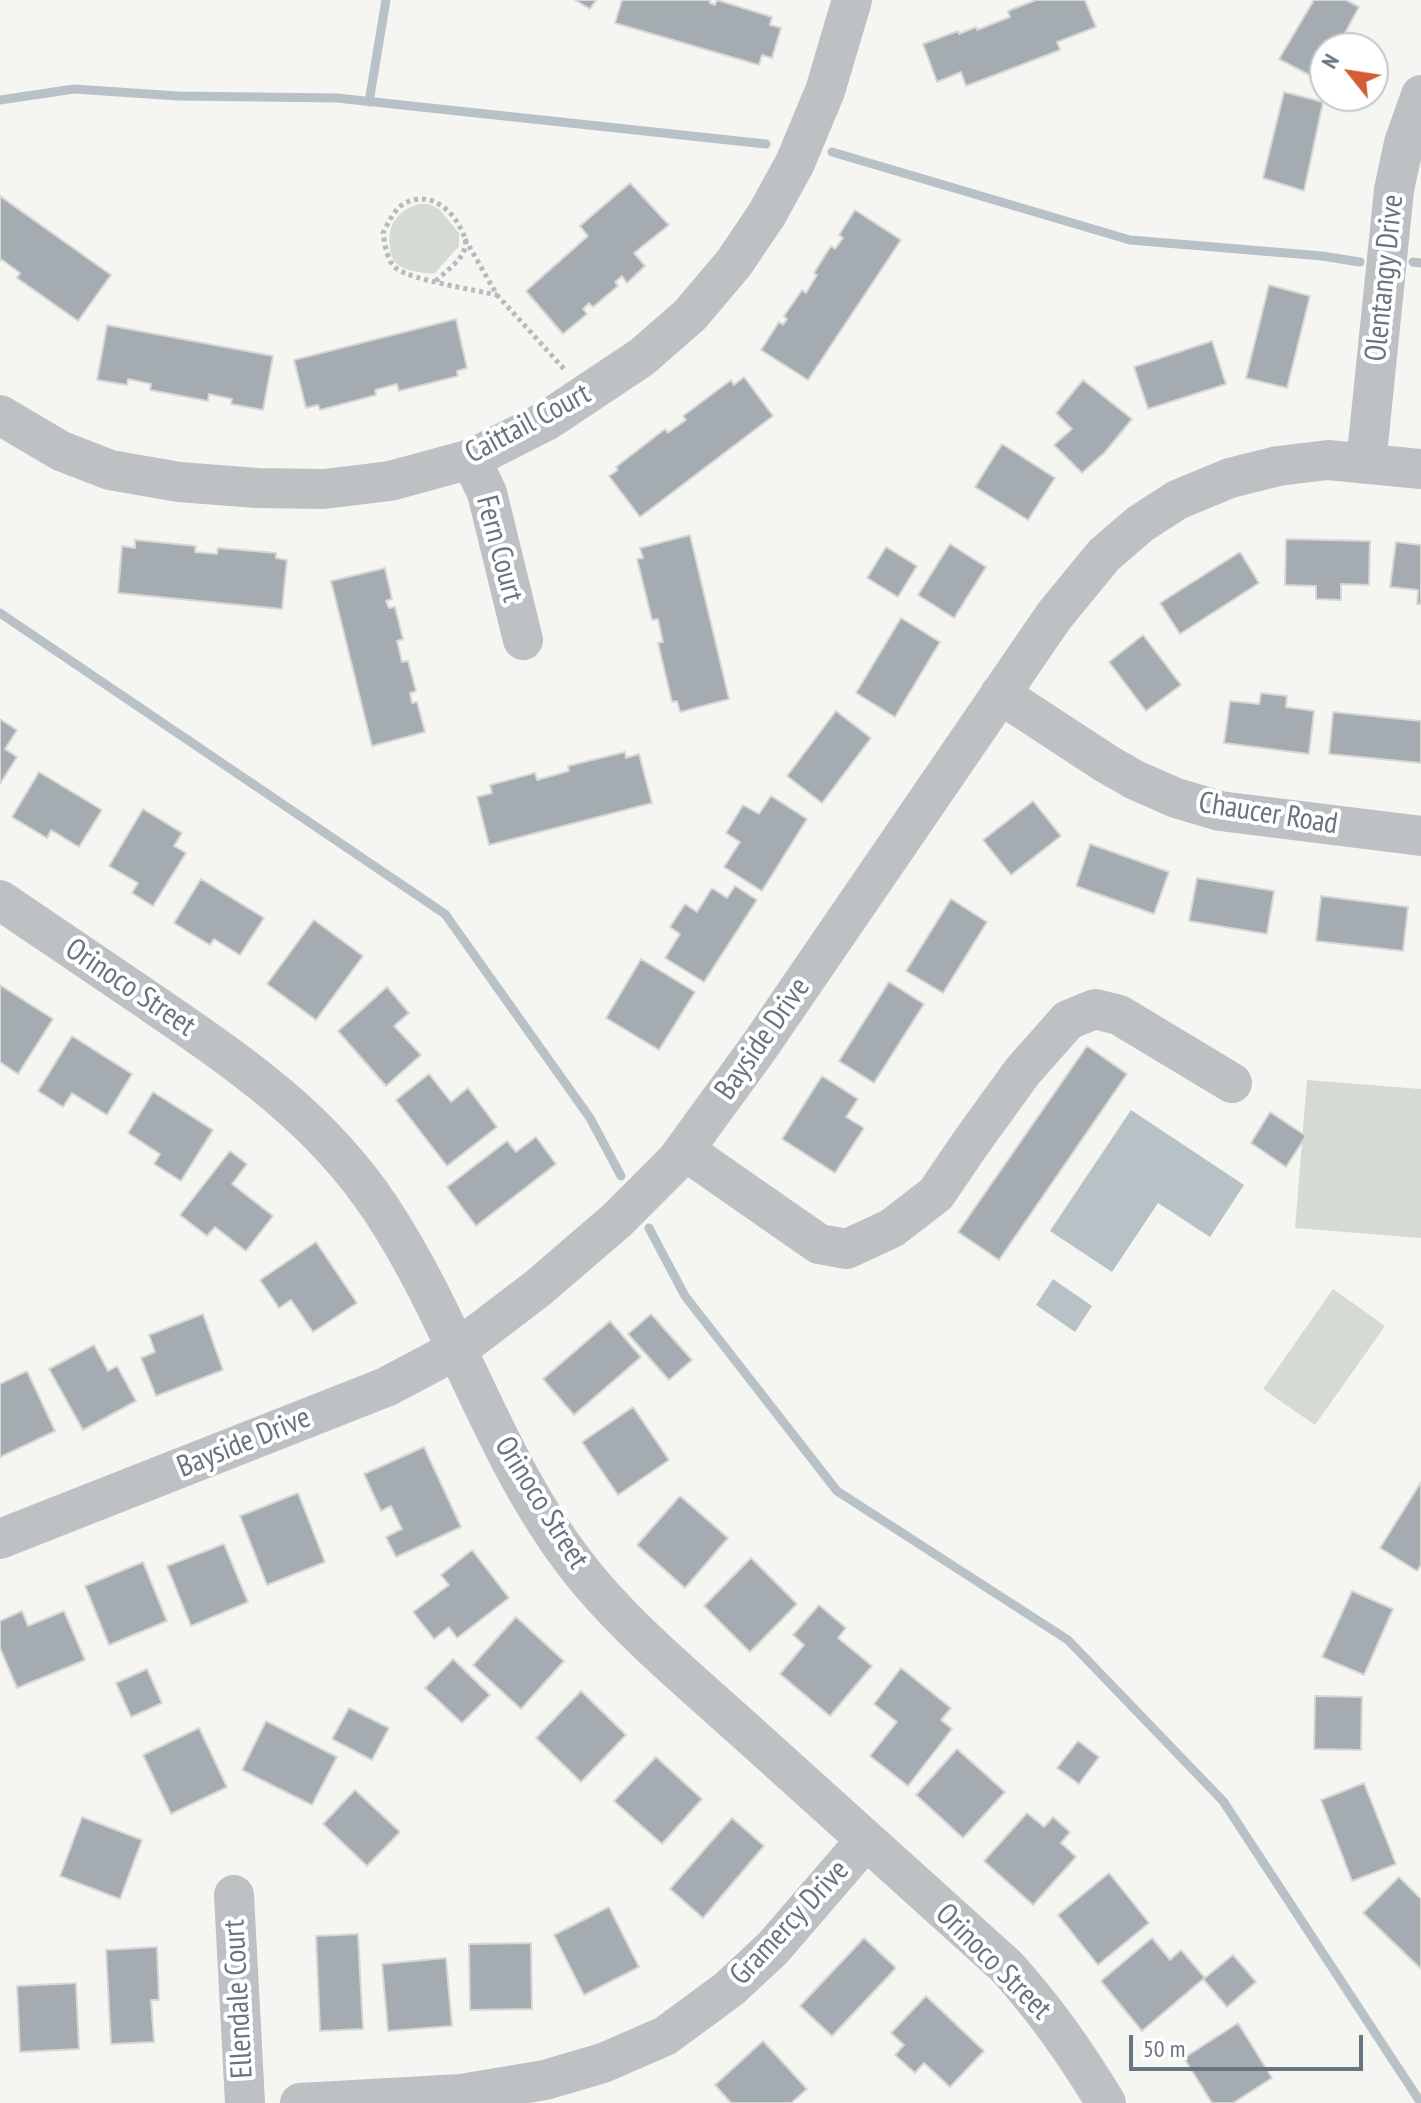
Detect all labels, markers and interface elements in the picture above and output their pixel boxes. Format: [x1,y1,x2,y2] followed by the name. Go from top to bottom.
[1309,32,1389,112] north arrow
[1315,49,1345,73] text: N
[1358,193,1412,363] street label: Olentangy Drive
[459,376,597,472] street label: Caittail Court
[468,492,530,606] street label: Fern Court
[1196,785,1340,843] street label: Chaucer Road
[58,931,202,1045] street label: Orinoco Street
[708,971,818,1107] street label: Bayside Drive
[172,1400,316,1486] street label: Bayside Drive
[486,1430,596,1576] street label: Orinoco Street
[723,1853,857,1993] street label: Gramercy Drive
[928,1897,1058,2027] street label: Orinoco Street
[217,1919,261,2079] street label: Ellendale Court
[1133,2019,1367,2069] scale bar
[1143,2033,1185,2064] text: 50 m

